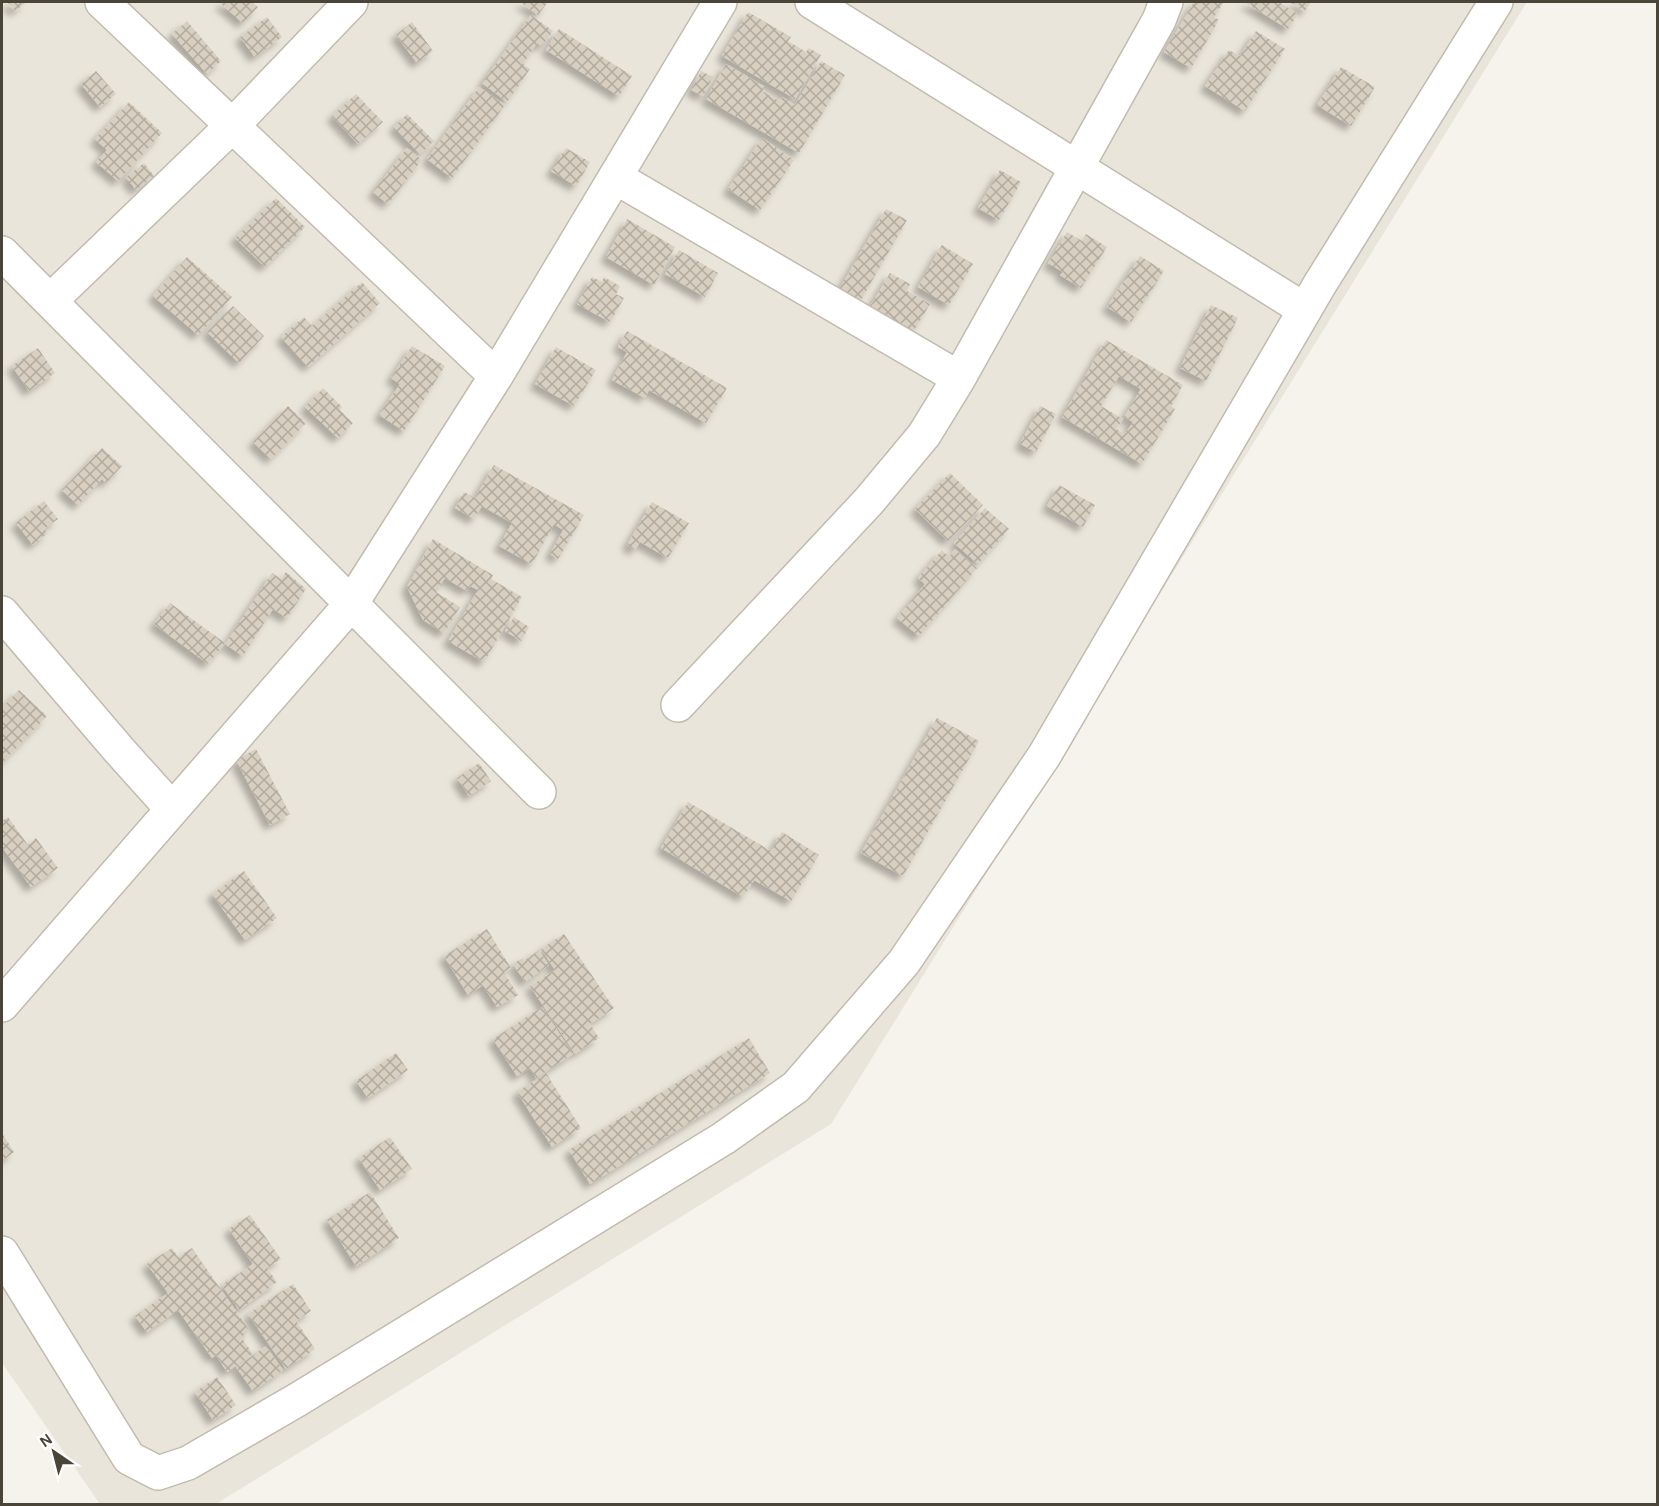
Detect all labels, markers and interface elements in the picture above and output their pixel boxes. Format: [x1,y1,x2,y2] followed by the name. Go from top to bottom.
[24,1422,84,1482] north arrow
[36,1429,56,1451] text: N

